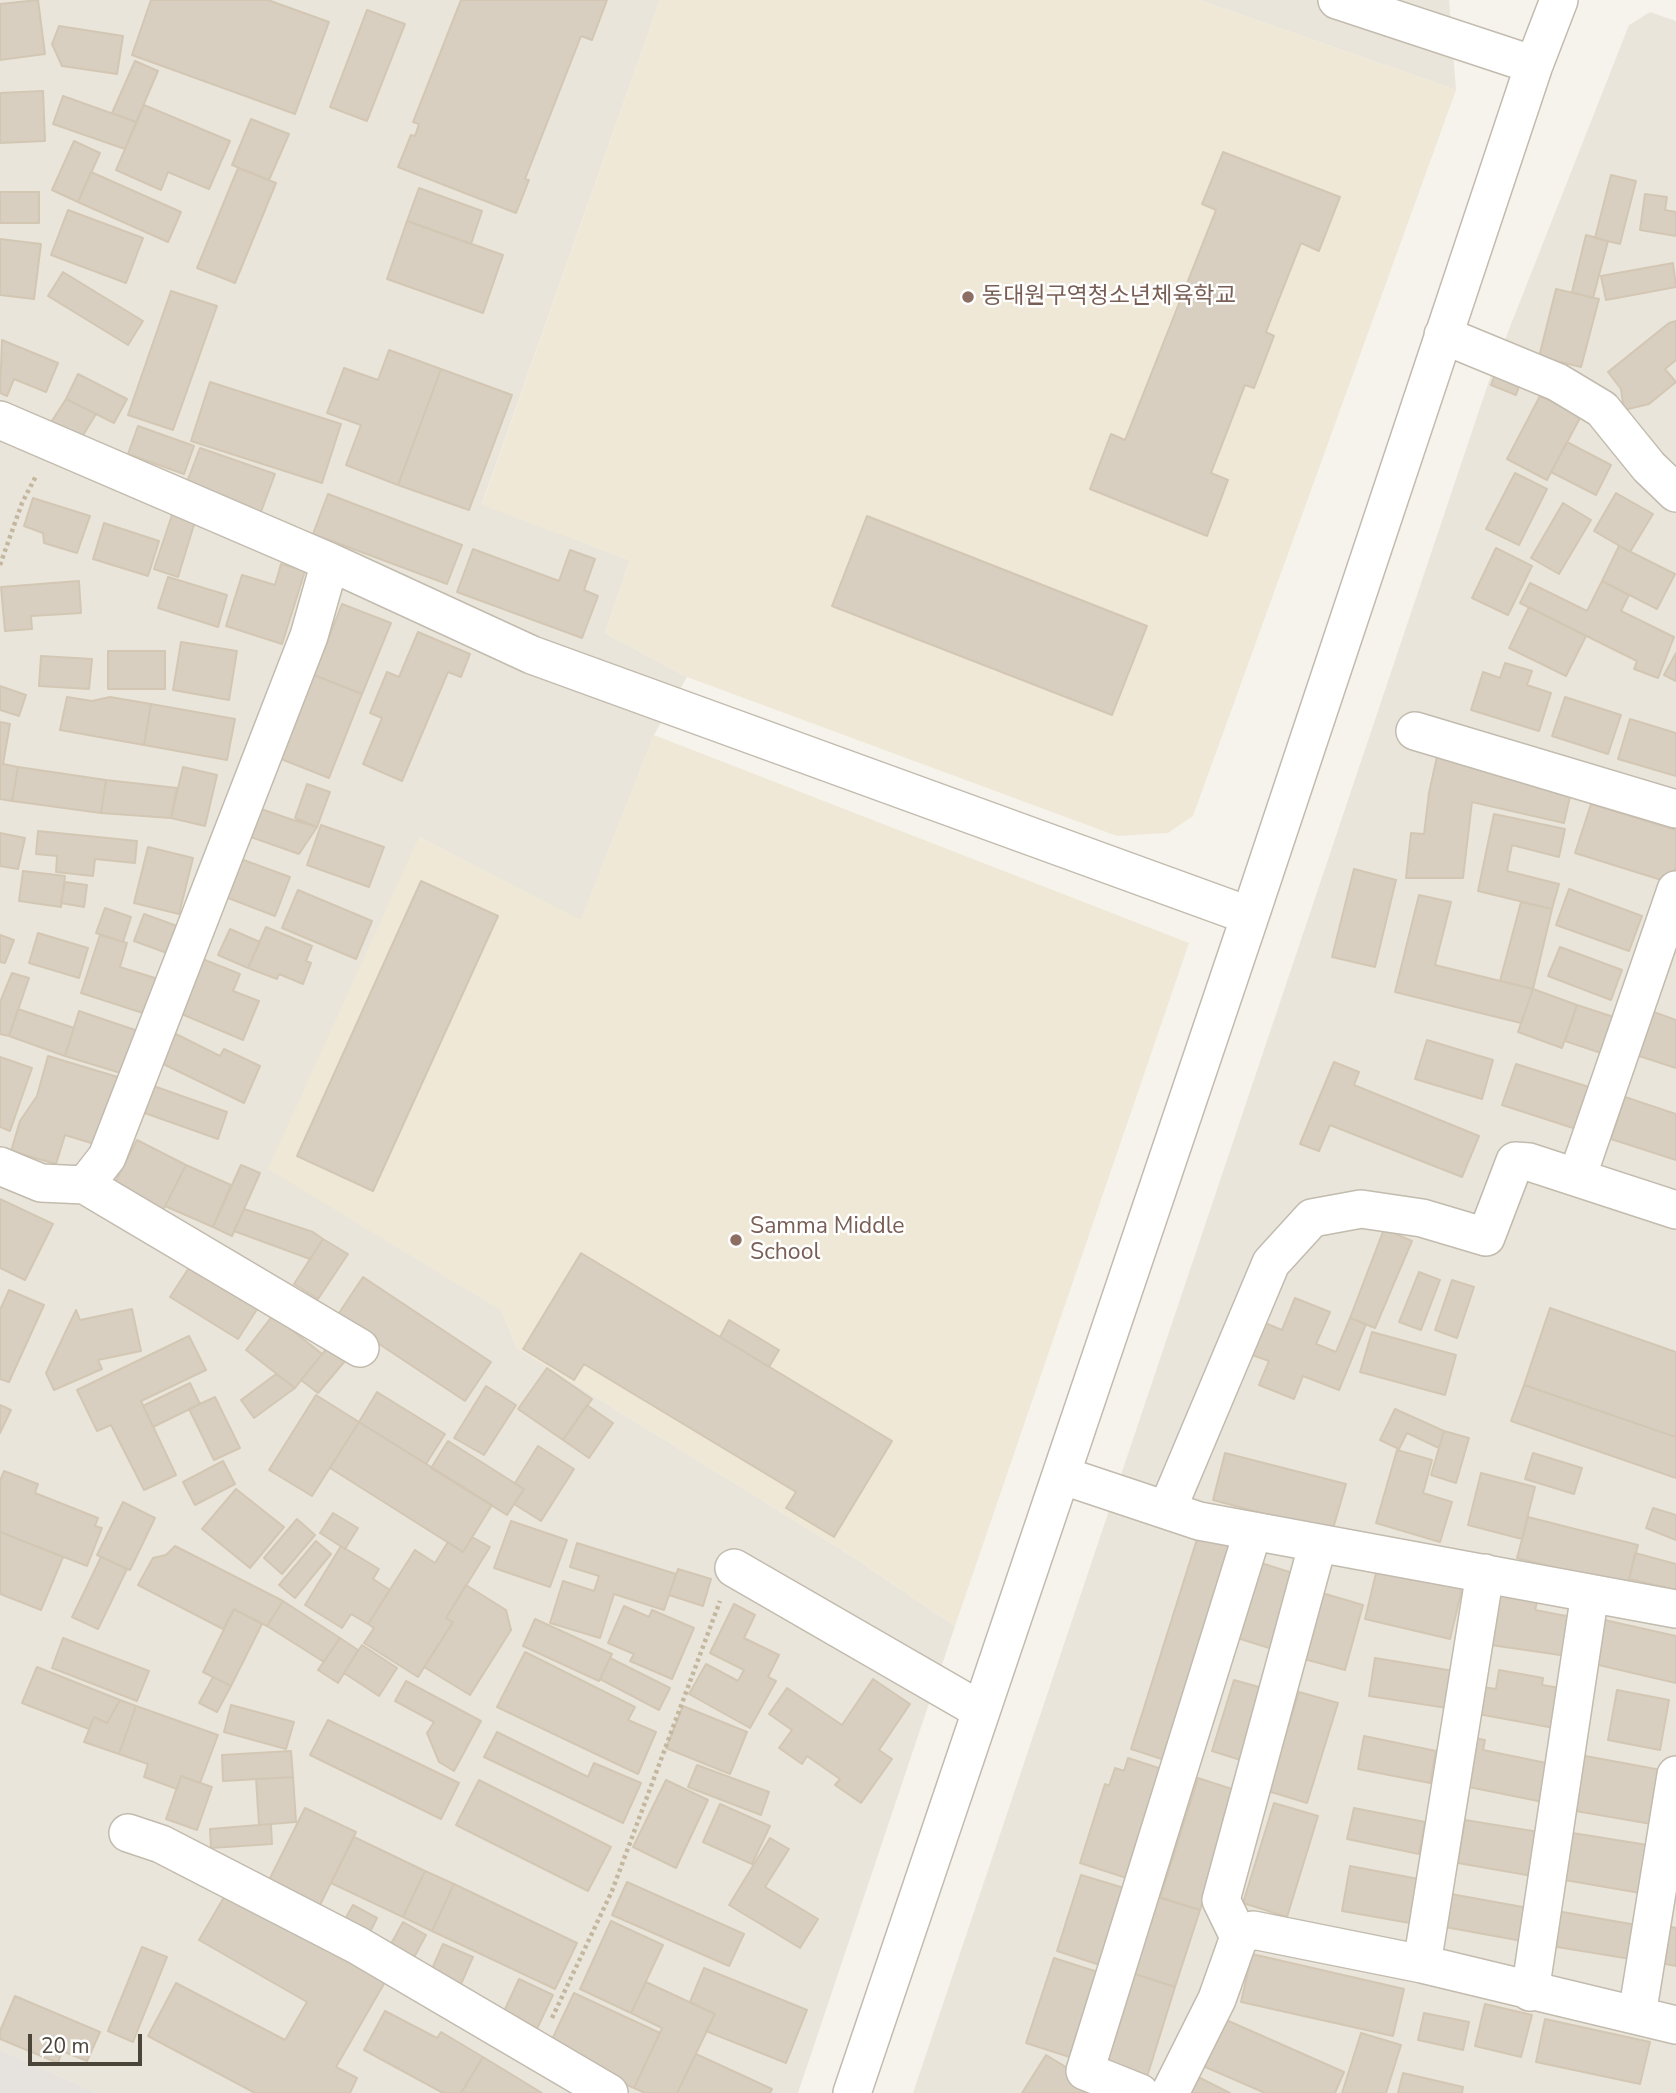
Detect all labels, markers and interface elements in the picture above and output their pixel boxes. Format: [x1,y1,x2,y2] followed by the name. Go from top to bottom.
[982,283,1236,311] place label: 동대원구역청소년체육학교
[960,289,976,305] marker: 동대원구역청소년체육학교
[750,1213,905,1267] place label: Samma Middle School
[728,1232,744,1248] marker: Samma Middle School
[32,2020,145,2064] scale bar
[41,2032,90,2060] text: 20 m

